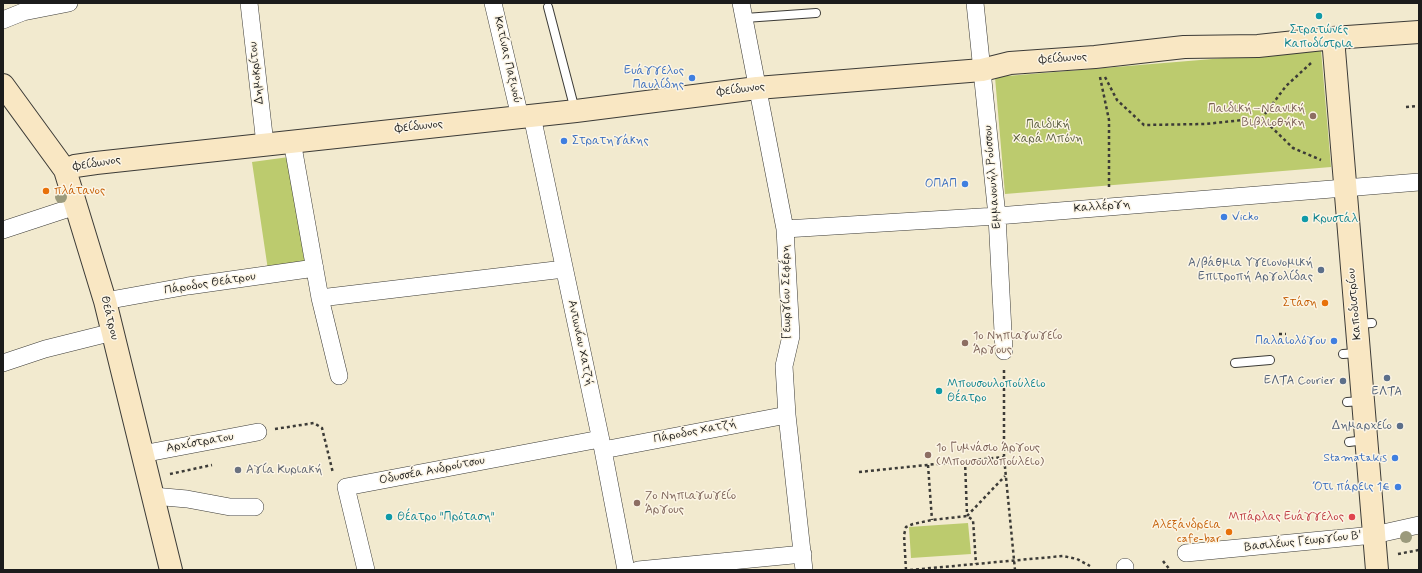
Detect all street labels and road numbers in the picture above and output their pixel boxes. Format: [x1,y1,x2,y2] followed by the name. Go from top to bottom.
[490,15,524,105] street label: Κατίνας Παξινού
[247,41,267,105] street label: Δημοκρίτου
[1038,50,1088,68] street label: Φείδωνος
[716,80,766,100] street label: Φείδωνος
[394,117,444,137] street label: Φείδωνος
[981,125,1005,229] street label: Εμμανουήλ Ρούσσου
[72,153,122,175] street label: Φείδωνος
[1073,197,1131,217] street label: Καλλέργη
[779,245,795,339] street label: Γεωργίου Σεφέρη
[1345,268,1365,340] street label: Καποδιστρίου
[163,270,257,298] street label: Πάροδος Θεάτρου
[97,294,121,342] street label: Θεάτρου
[564,299,596,387] street label: Αντωνίου Χατζή
[652,417,738,447] street label: Πάροδος Χατζή
[165,430,235,456] street label: Αρχίστρατου
[378,454,486,488] street label: Οδυσσέα Ανδρούτσου
[1244,529,1362,555] street label: Βασιλέως Γεωργίου Β'

